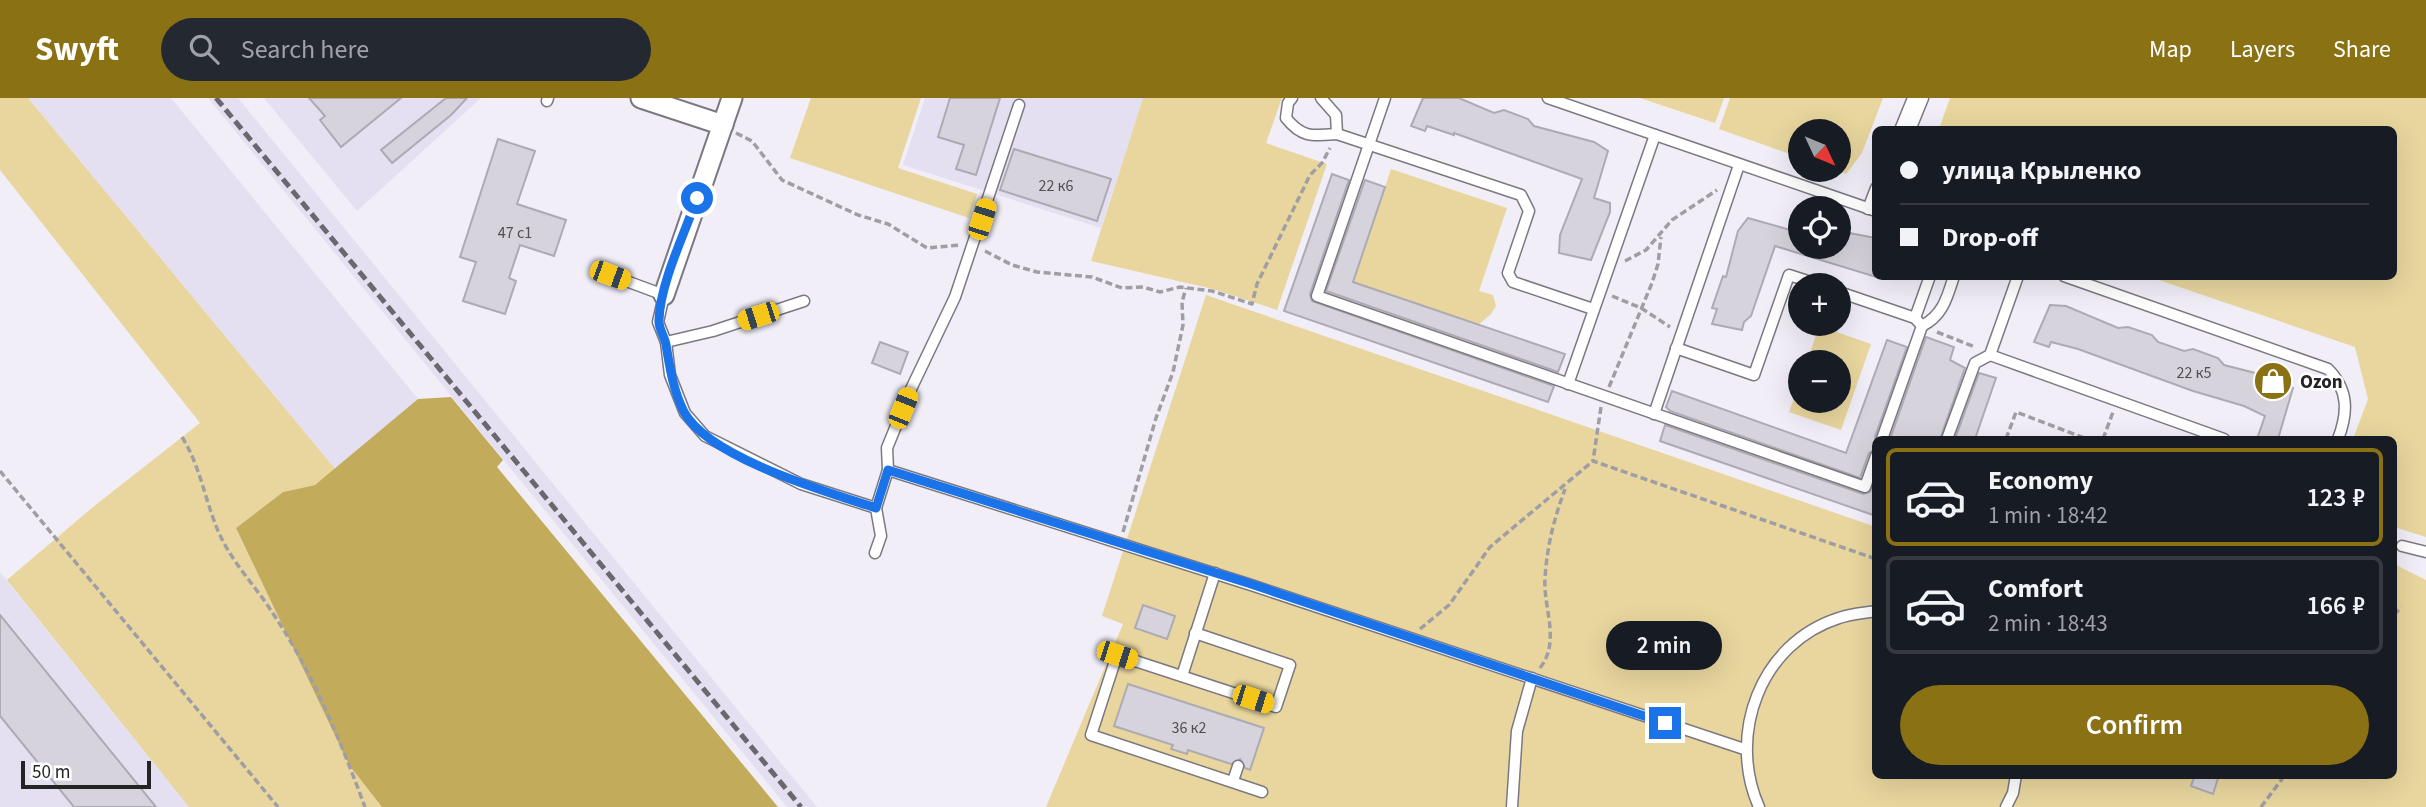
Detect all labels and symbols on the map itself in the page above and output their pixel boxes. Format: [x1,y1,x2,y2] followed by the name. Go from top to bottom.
[1788,119,1852,182] north arrow
[1039,175,1074,197] house number: 22 к6
[681,182,713,214] route start
[966,196,999,242] car
[498,222,532,244] house number: 47 с1
[587,258,634,292] car
[735,300,782,332] car
[2252,360,2294,402] shop icon: Ozon
[2177,362,2212,384] house number: 22 к5
[2300,369,2343,396] place label: Ozon
[886,385,921,431] car
[1607,622,1723,670] callout: 2 min
[1094,639,1141,671] car
[1230,683,1277,715] car
[1649,707,1681,739] route end
[1172,717,1207,739] house number: 36 к2
[21,758,150,790] scale bar

